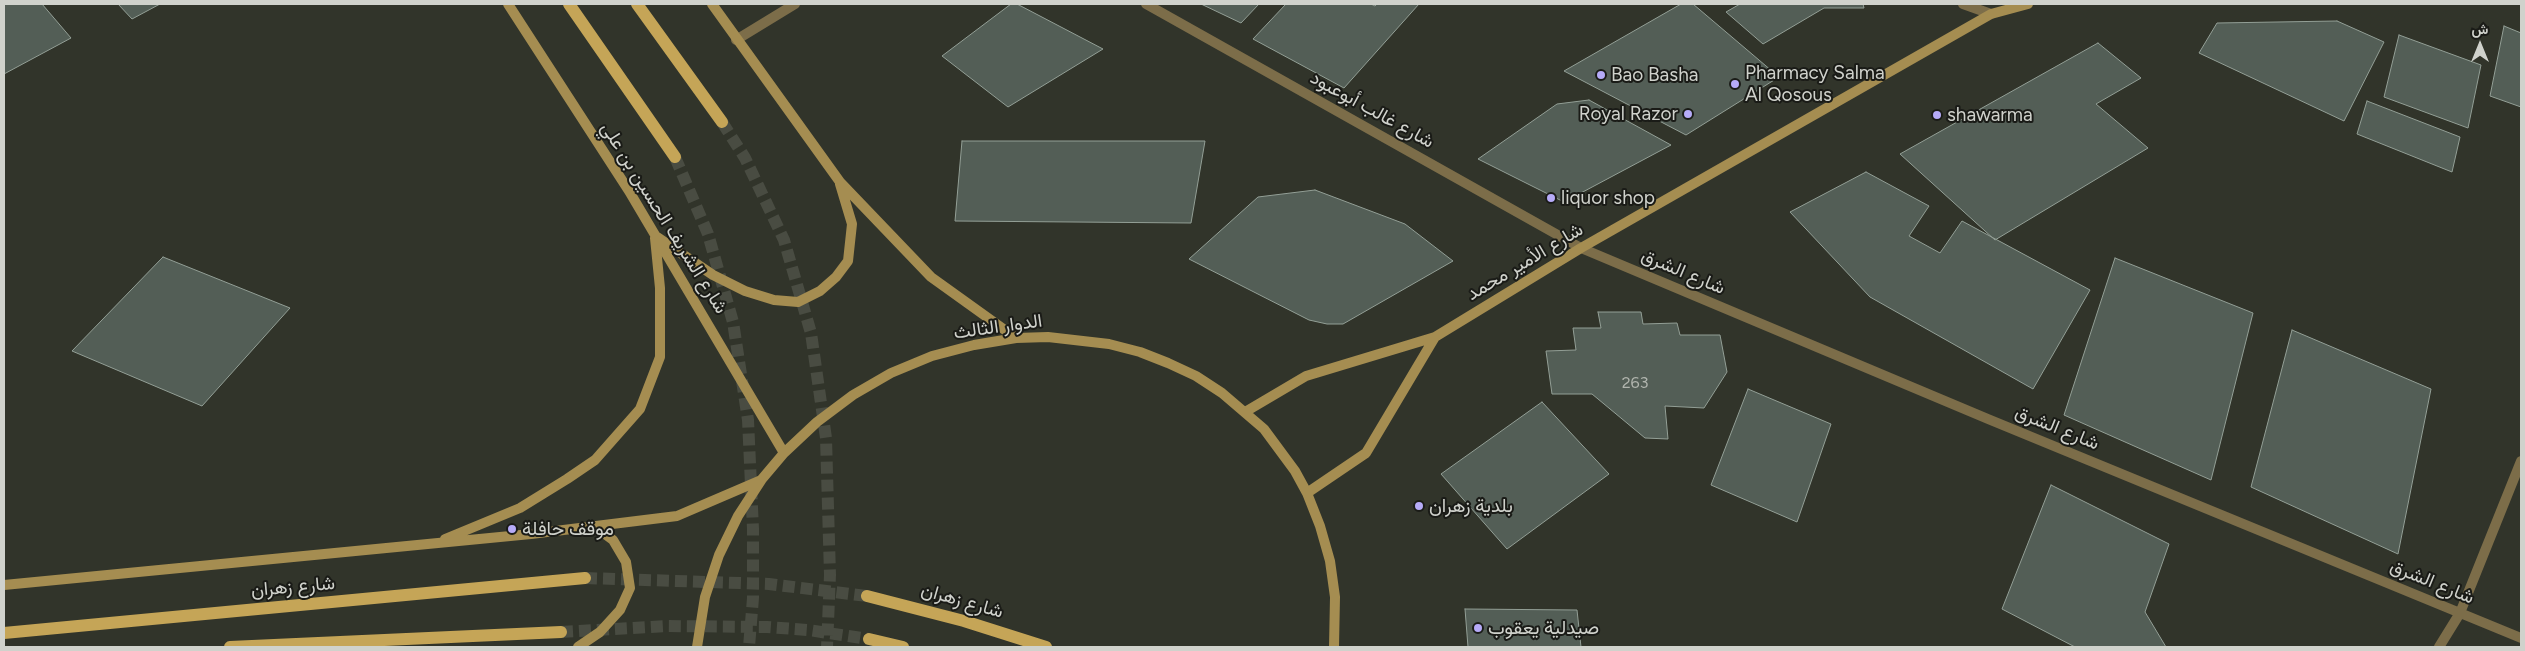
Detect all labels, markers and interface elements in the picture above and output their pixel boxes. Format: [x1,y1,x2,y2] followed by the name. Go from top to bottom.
[2455,20,2505,70] north arrow
[2472,21,2488,38] text: ش
[1745,62,1885,106] place label: Pharmacy Salma Al Qosous
[1611,64,1698,86] place label: Bao Basha
[1306,67,1438,153] street label: شارع غالب أبوعبود
[1595,69,1607,81] marker: Bao Basha
[1729,78,1741,90] marker: Pharmacy Salma Al Qosous
[1579,103,1678,125] place label: Royal Razor
[1947,104,2033,126] place label: shawarma
[1682,108,1694,120] marker: Royal Razor
[1931,109,1943,121] marker: shawarma
[596,118,732,318] street label: شارع الشريف الحسين بن علي
[1561,187,1655,209] place label: liquor shop
[1545,192,1557,204] marker: liquor shop
[1463,218,1587,306] street label: شارع الأمير محمد
[1638,244,1728,300] street label: شارع الشرق
[952,309,1044,345] street label: الدوار الثالث
[1622,373,1648,393] house number: 263
[2012,401,2102,455] street label: شارع الشرق
[1429,495,1513,517] place label: بلدية زهران
[1413,500,1425,512] marker: بلدية زهران
[522,518,614,540] place label: موقف حافلة
[506,523,518,535] marker: موقف حافلة
[2387,555,2477,609] street label: شارع الشرق
[250,572,336,602] street label: شارع زهران
[918,578,1006,624] street label: شارع زهران
[1488,617,1599,639] place label: صيدلية يعقوب
[1472,622,1484,634] marker: صيدلية يعقوب

